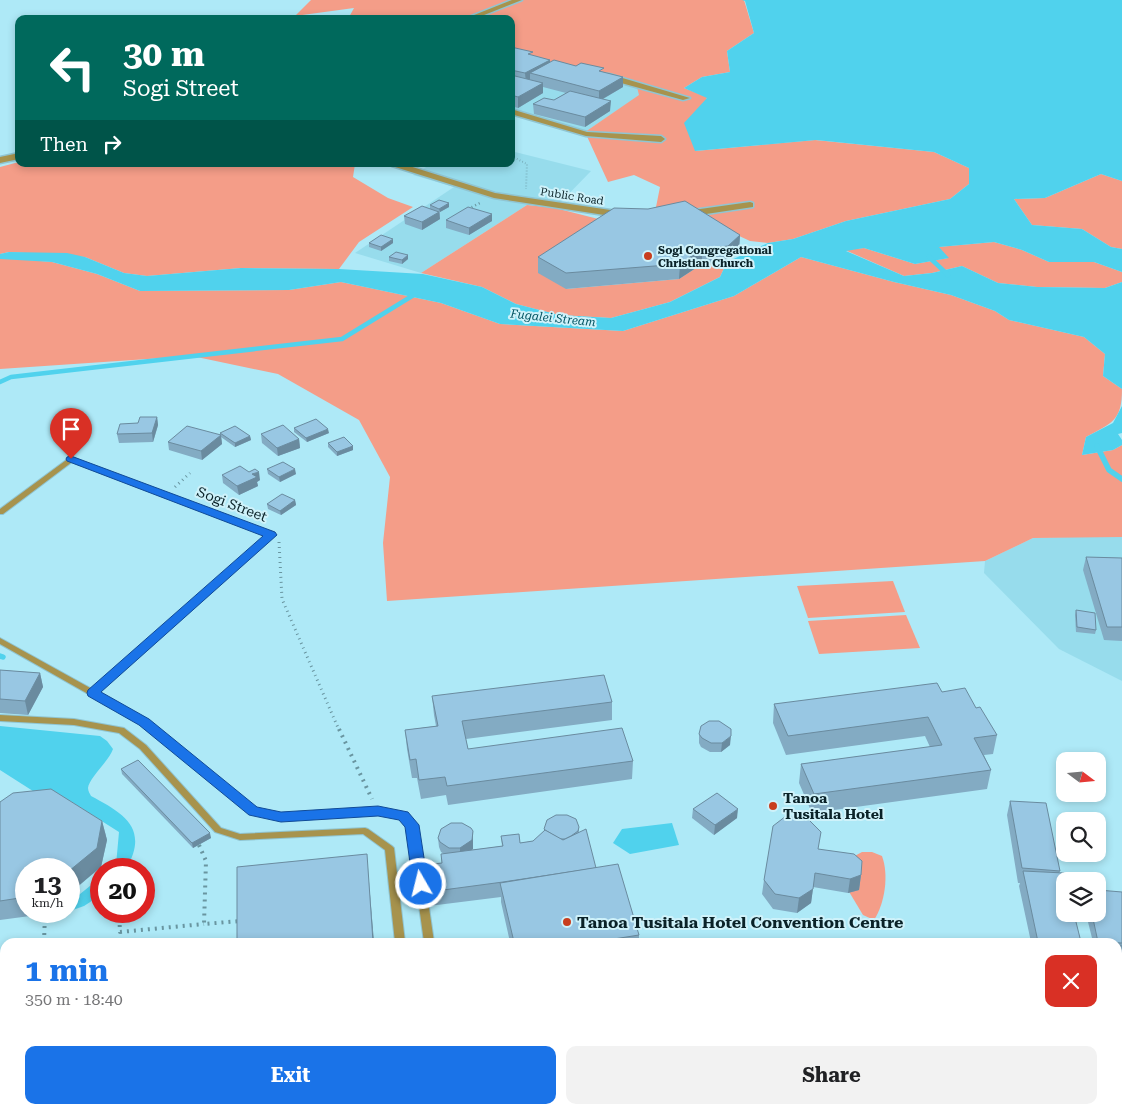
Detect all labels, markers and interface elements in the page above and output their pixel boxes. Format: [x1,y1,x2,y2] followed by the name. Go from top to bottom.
[123,34,205,75] text: 30 m
[40,35,105,100] icon: left
[123,76,239,101] text: Sogi Street
[98,130,126,158] icon: right
[40,133,88,156] text: Then
[539,185,605,208] street label: Public Road
[658,244,772,270] place label: Sogi Congregational Christian Church
[642,250,654,262] marker: Sogi Congregational Christian Church
[509,306,597,329] water label: Fugalei Stream
[50,408,92,459] pin
[57,415,85,443] icon: arrive
[195,483,269,525] street label: Sogi Street
[1056,752,1106,802] north arrow
[1056,752,1106,922] map controls
[783,790,884,822] place label: Tanoa Tusitala Hotel
[767,800,779,812] marker: Tanoa Tusitala Hotel
[1056,812,1106,862] button: search
[394,857,446,909] position arrow
[90,858,155,923] speed limit sign: 20
[33,870,62,899] text: 13
[1056,872,1106,922] button: layers
[31,896,64,910] text: km/h
[577,913,903,932] place label: Tanoa Tusitala Hotel Convention Centre
[561,916,573,928] marker: Tanoa Tusitala Hotel Convention Centre
[25,953,108,988] text: 1 min
[1045,955,1097,1007] button: close
[25,990,123,1009] text: 350 m · 18:40
[25,1046,556,1104] button: Exit
[566,1046,1097,1104] button: Share

